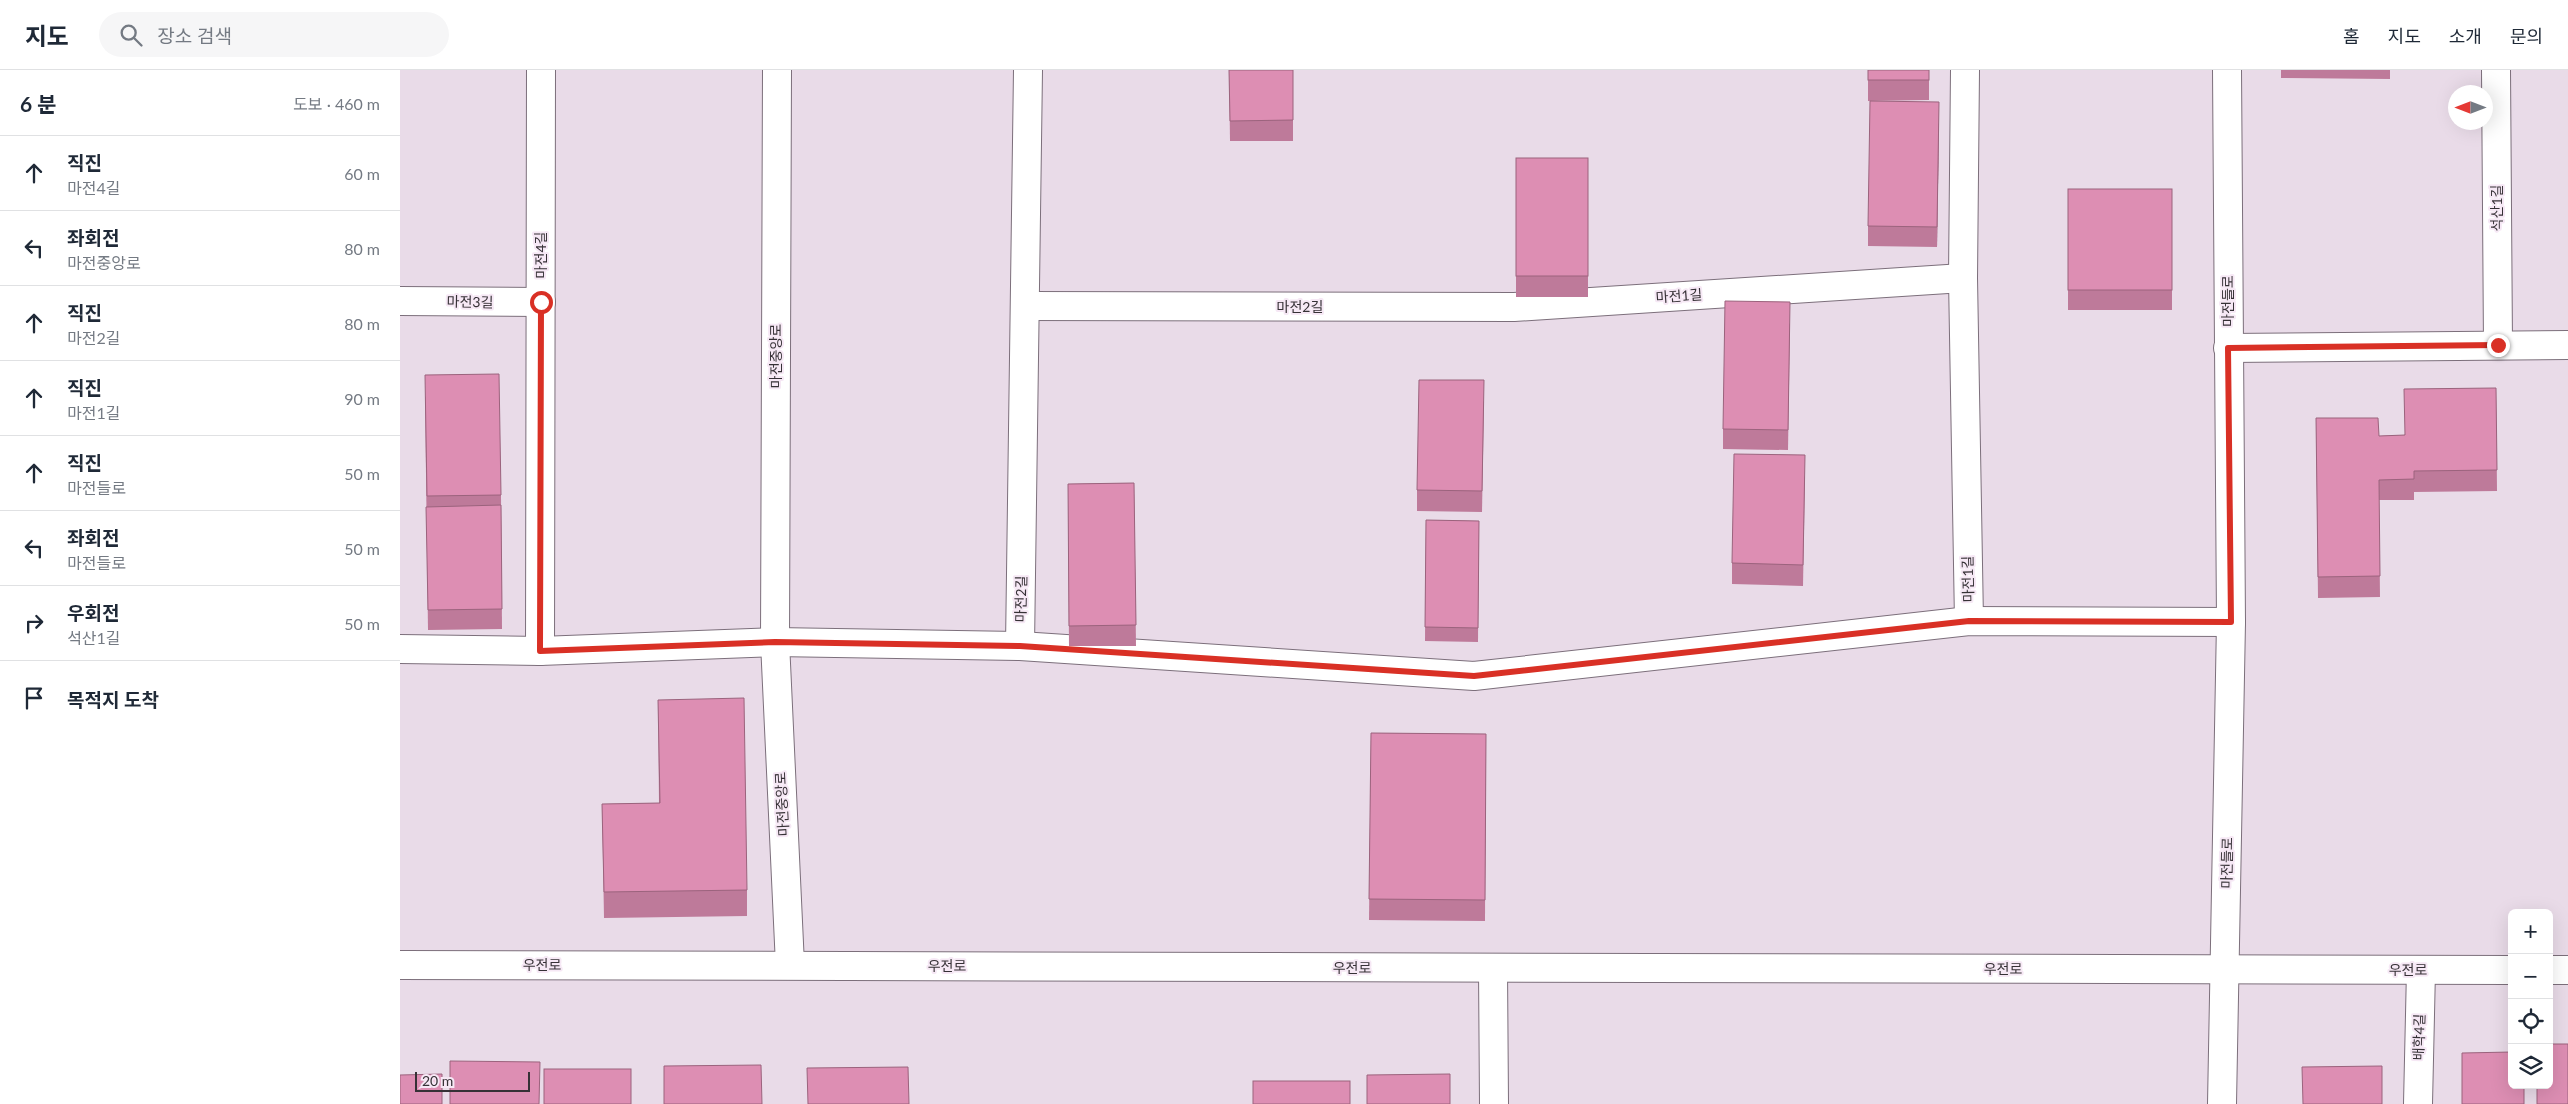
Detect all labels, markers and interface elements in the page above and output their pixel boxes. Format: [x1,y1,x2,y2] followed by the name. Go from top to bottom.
[99,12,449,57] search box
[25,21,69,50] text: 지도
[117,21,145,49] icon: search
[157,24,232,47] text: 장소 검색
[2343,25,2360,47] text: 홈
[2388,25,2421,47] text: 지도
[2449,25,2482,47] text: 소개
[2510,25,2543,47] text: 문의
[2448,85,2493,130] north arrow
[20,91,57,116] text: 6 분
[293,94,380,113] text: 도보 · 460 m
[67,151,102,174] text: 직진
[20,159,48,187] icon: ahead
[344,164,380,183] text: 60 m
[67,178,120,197] text: 마전4길
[2488,185,2505,231] street label: 석산1길
[67,226,119,249] text: 좌회전
[532,232,549,278] street label: 마전4길
[20,234,48,262] icon: left
[344,239,380,258] text: 80 m
[67,253,141,272] text: 마전중앙로
[2219,275,2236,327] street label: 마전들로
[1655,285,1703,306] street label: 마전1길
[530,291,553,314] route start
[446,293,494,310] street label: 마전3길
[1277,298,1323,315] street label: 마전2길
[67,301,102,324] text: 직진
[20,309,48,337] icon: ahead
[344,314,380,333] text: 80 m
[767,324,784,388] street label: 마전중앙로
[67,328,120,347] text: 마전2길
[2487,334,2510,357] route end
[67,376,102,399] text: 직진
[20,384,48,412] icon: ahead
[344,389,380,408] text: 90 m
[67,403,120,422] text: 마전1길
[67,451,102,474] text: 직진
[20,459,48,487] icon: ahead
[344,464,380,483] text: 50 m
[67,478,126,497] text: 마전들로
[67,526,119,549] text: 좌회전
[20,534,48,562] icon: left
[344,539,380,558] text: 50 m
[67,553,126,572] text: 마전들로
[1959,555,1976,603] street label: 마전1길
[1012,575,1029,623] street label: 마전2길
[67,601,119,624] text: 우회전
[20,609,48,637] icon: right
[344,614,380,633] text: 50 m
[67,628,120,647] text: 석산1길
[20,684,48,712] icon: arrive
[67,688,159,711] text: 목적지 도착
[771,771,792,837] street label: 마전중앙로
[2218,837,2235,889] street label: 마전들로
[2508,909,2553,1089] map controls
[2508,909,2553,954] button: +
[2508,954,2553,999] button: −
[523,956,561,973] street label: 우전로
[928,957,966,974] street label: 우전로
[1333,959,1371,976] street label: 우전로
[1984,960,2022,977] street label: 우전로
[2389,961,2427,978] street label: 우전로
[2508,999,2553,1044] button: locate
[2409,1013,2428,1061] street label: 배학4길
[2508,1044,2553,1089] button: layers
[415,1069,530,1092] scale bar
[422,1072,453,1089] text: 20 m

